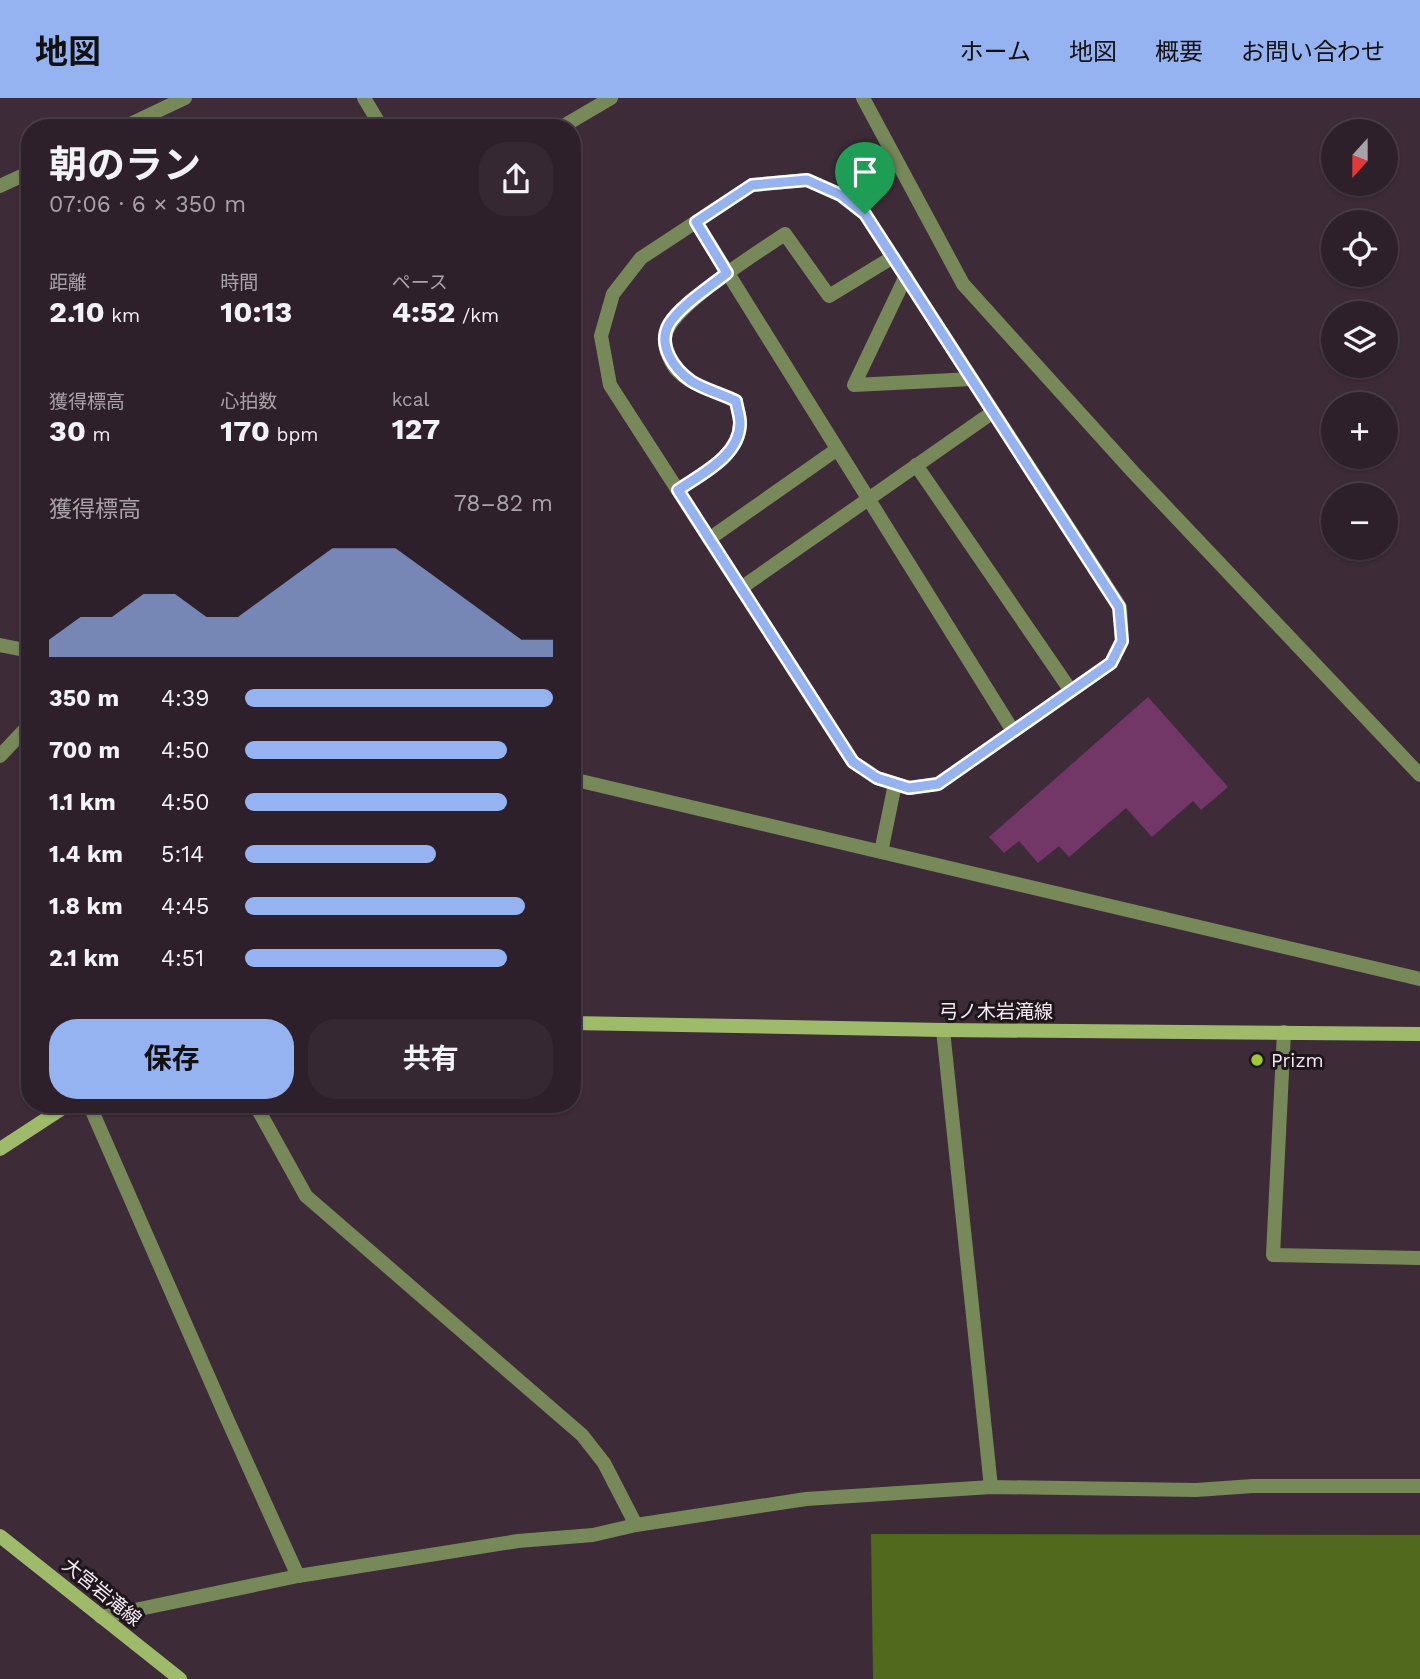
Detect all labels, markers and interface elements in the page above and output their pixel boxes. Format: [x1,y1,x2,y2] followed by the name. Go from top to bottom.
[35,32,101,71] text: 地図
[960,38,1031,66] text: ホーム
[1069,38,1117,66] text: 地図
[1155,38,1203,66] text: 概要
[1241,38,1385,66] text: お問い合わせ
[1321,119,1398,196] north arrow
[1321,119,1398,560] map controls
[479,142,553,216] button: share
[835,142,895,214] pin
[49,143,201,187] text: 朝のラン
[846,153,884,191] icon: arrive
[49,191,246,218] text: 07:06 · 6 × 350 m
[1321,210,1398,287] button: locate
[49,271,87,294] text: 距離
[220,271,258,294] text: 時間
[392,271,448,294] text: ペース
[49,294,105,329] text: 2.10
[220,294,292,329] text: 10:13
[392,294,455,329] text: 4:52
[1321,301,1398,378] button: layers
[105,304,140,327] text: km
[455,304,499,327] text: /km
[392,388,429,411] text: kcal
[49,390,125,413] text: 獲得標高
[220,390,277,413] text: 心拍数
[1321,392,1398,469] button: +
[392,411,440,446] text: 127
[49,413,86,448] text: 30
[220,413,270,448] text: 170
[86,423,111,446] text: m
[270,423,318,446] text: bpm
[1321,483,1398,560] button: −
[454,490,553,517] text: 78–82 m
[49,496,141,523] text: 獲得標高
[49,685,119,712] text: 350 m
[161,685,209,712] text: 4:39
[49,737,120,764] text: 700 m
[161,737,210,764] text: 4:50
[49,789,116,816] text: 1.1 km
[161,789,210,816] text: 4:50
[49,841,123,868] text: 1.4 km
[161,841,204,868] text: 5:14
[49,893,123,920] text: 1.8 km
[161,893,209,920] text: 4:45
[49,945,120,972] text: 2.1 km
[161,945,204,972] text: 4:51
[939,1000,1053,1023] street label: 弓ノ木岩滝線
[49,1019,294,1099] button: 保存
[308,1019,553,1099] button: 共有
[1271,1049,1324,1072] place label: Prizm
[1249,1052,1265,1068] marker: Prizm
[58,1553,146,1631] street label: 大宮岩滝線

